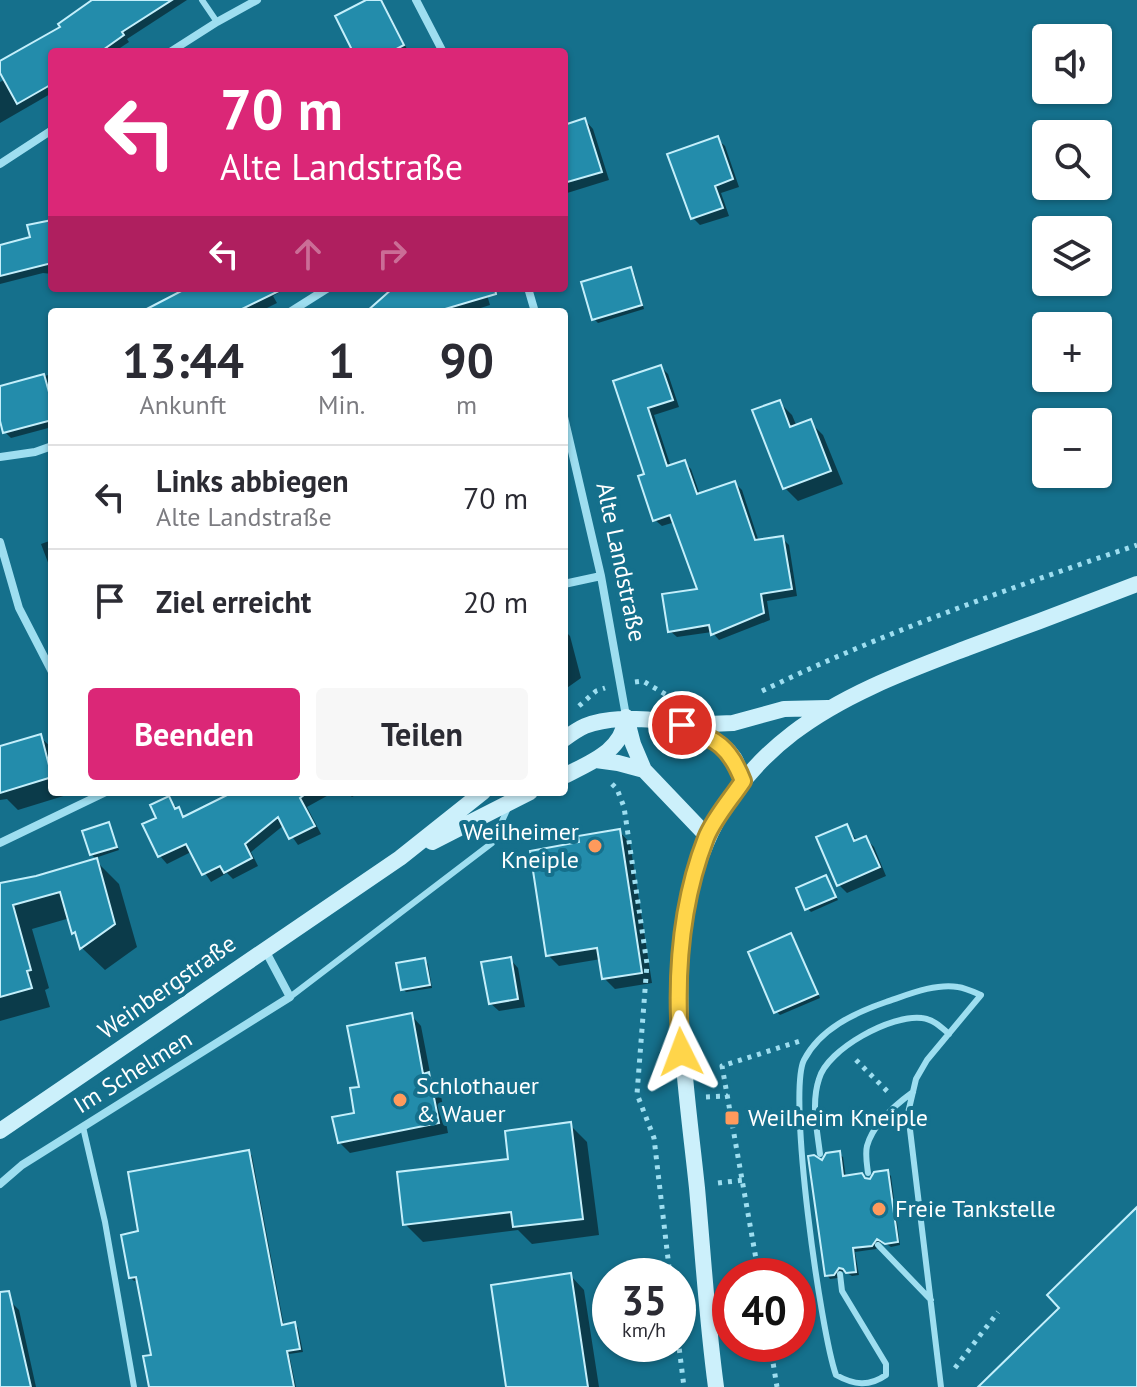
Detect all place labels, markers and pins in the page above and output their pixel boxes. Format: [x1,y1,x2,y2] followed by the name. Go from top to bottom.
[648,691,716,759] pin
[463,816,579,875] place label: Weilheimer Kneiple
[586,837,604,855] marker: Weilheimer Kneiple
[416,1070,539,1129] place label: Schlothauer & Wauer
[391,1091,409,1109] marker: Schlothauer & Wauer
[748,1102,928,1133] place label: Weilheim Kneiple
[723,1109,741,1127] marker: Weilheim Kneiple
[895,1193,1056,1224] place label: Freie Tankstelle
[870,1200,888,1218] marker: Freie Tankstelle

